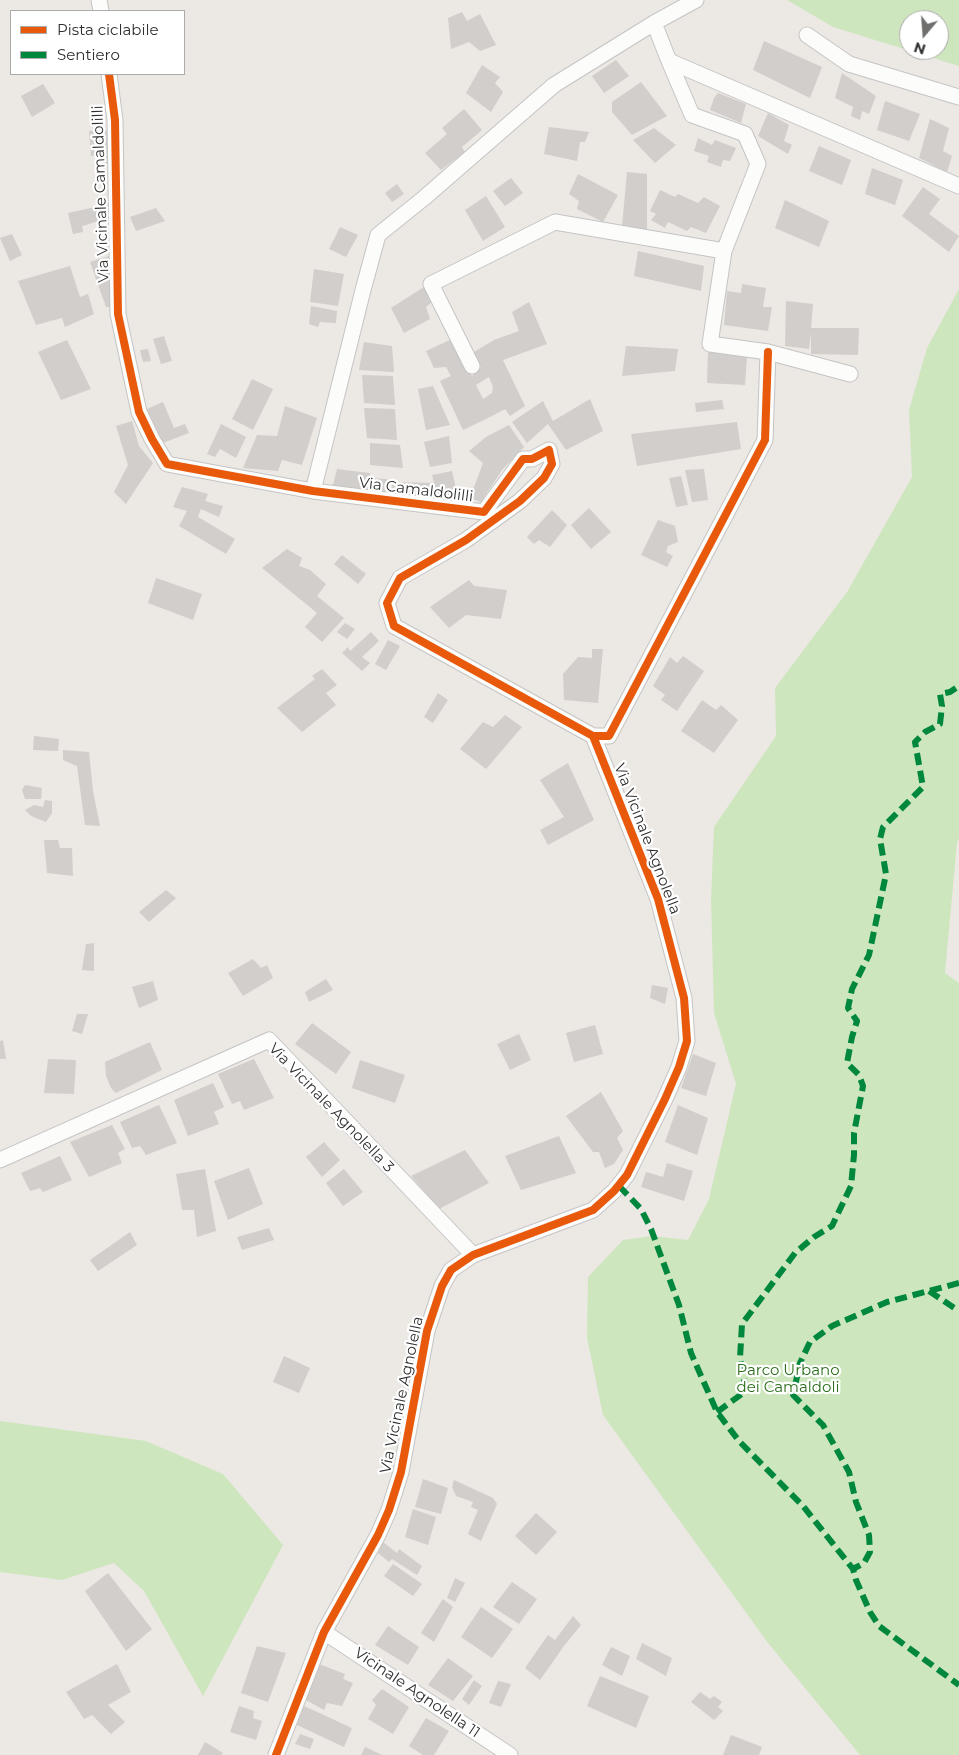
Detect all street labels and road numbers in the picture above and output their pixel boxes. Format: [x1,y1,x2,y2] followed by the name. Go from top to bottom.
[89,105,113,283] street label: Via Vicinale Camaldolilli
[358,474,474,506] street label: Via Camaldolilli
[610,761,684,917] street label: Via Vicinale Agnolella
[265,1040,397,1176] street label: Via Vicinale Agnolella 3
[377,1315,427,1475] street label: Via Vicinale Agnolella
[351,1644,483,1742] street label: Vicinale Agnolella 11

